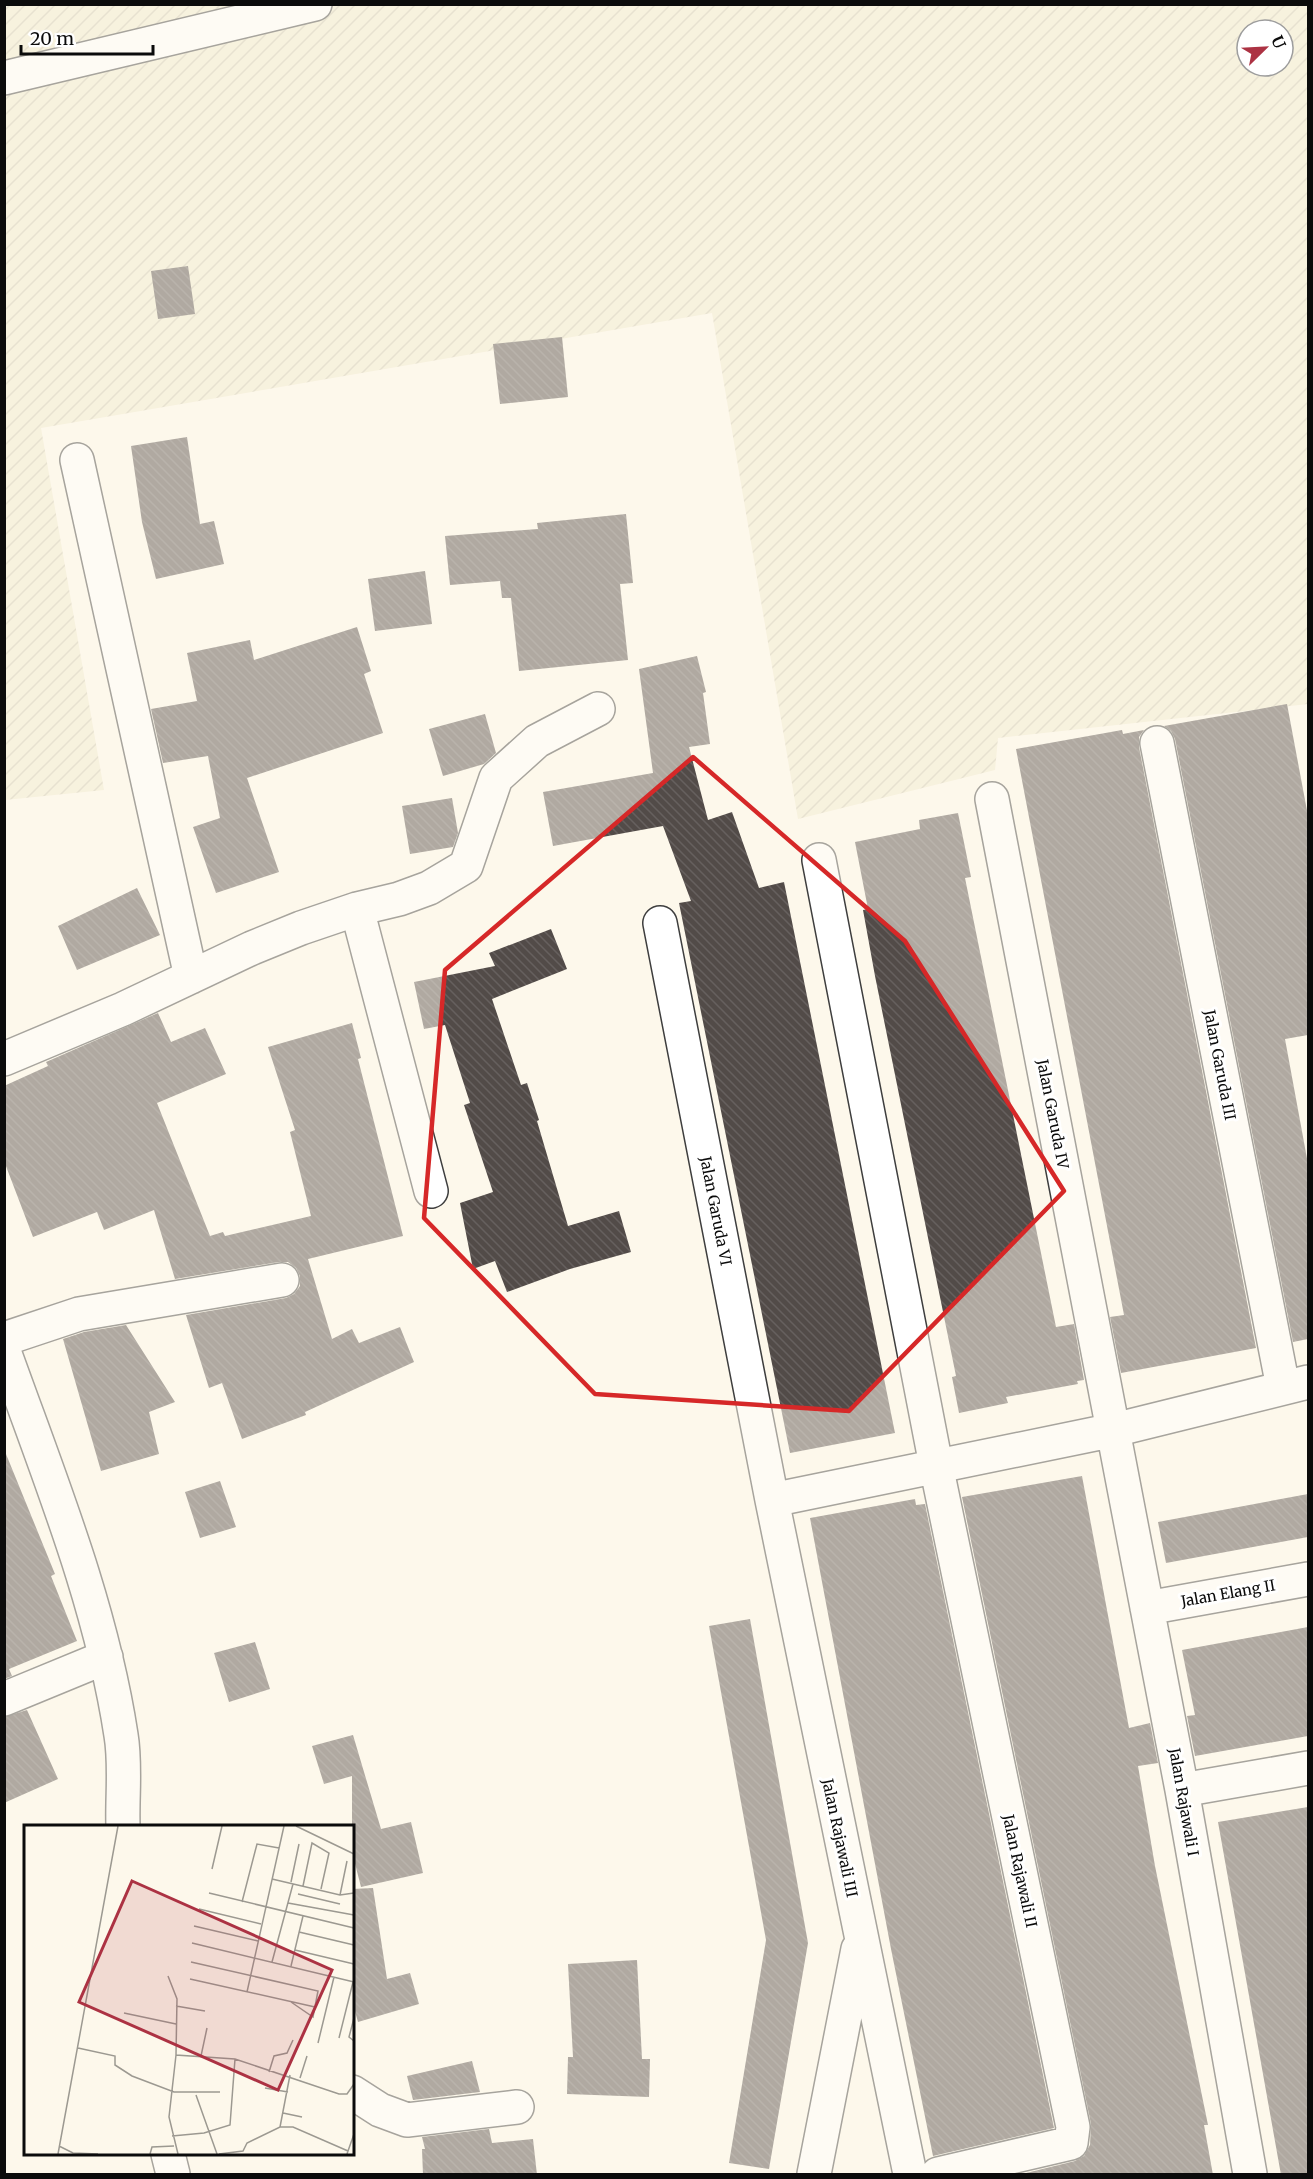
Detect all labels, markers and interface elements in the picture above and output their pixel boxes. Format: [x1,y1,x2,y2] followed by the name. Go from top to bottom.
[21,18,153,56] scale bar
[1235,18,1295,78] north arrow
[30,27,74,50] text: 20 m
[1267,32,1290,51] text: U
[1200,1007,1240,1122] street label: Jalan Garuda III
[1033,1057,1073,1171] street label: Jalan Garuda IV
[696,1154,736,1267] street label: Jalan Garuda VI
[1178,1575,1277,1611] street label: Jalan Elang II
[1165,1745,1203,1858] street label: Jalan Rajawali I
[818,1776,862,1899] street label: Jalan Rajawali III
[999,1812,1041,1929] street label: Jalan Rajawali II
[24,1825,354,2155] inset map

